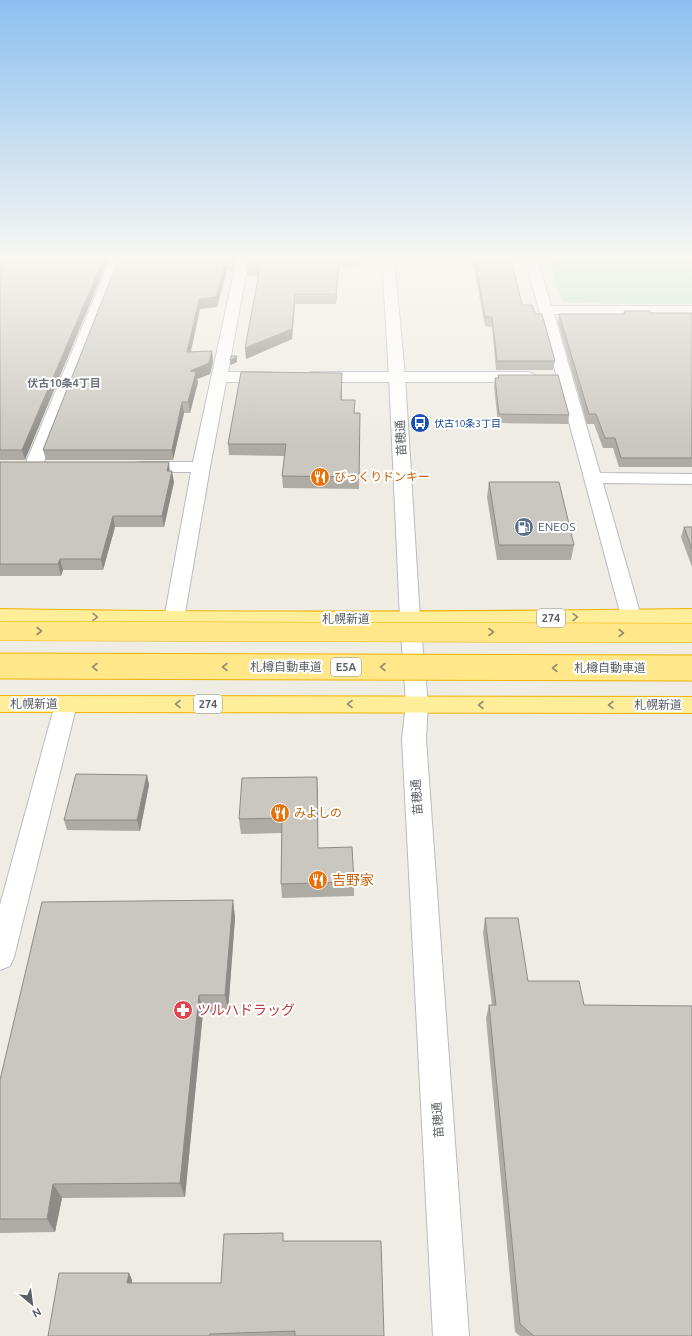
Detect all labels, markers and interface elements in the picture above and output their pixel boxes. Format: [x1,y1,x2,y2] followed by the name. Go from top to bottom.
[27,377,101,389] district label: 伏古10条4丁目
[409,412,431,434] bus stop icon: 伏古10条3丁目
[434,418,501,429] place label: 伏古10条3丁目
[393,420,408,456] street label: 苗穂通
[309,466,331,488] restaurant icon: びっくりドンキー
[334,470,430,483] place label: びっくりドンキー
[513,516,535,538] fuel station icon: ENEOS
[538,520,575,533] place label: ENEOS
[537,609,565,627] road number: 274
[322,612,370,625] street label: 札幌新道
[92,613,98,621] one-way arrow
[572,613,578,621] one-way arrow
[36,627,42,635] one-way arrow
[488,628,494,636] one-way arrow
[618,629,624,637] one-way arrow
[331,658,361,676] road number: E5A
[250,660,322,673] street label: 札樽自動車道
[574,661,646,674] street label: 札樽自動車道
[92,663,98,671] one-way arrow
[222,663,228,671] one-way arrow
[380,663,386,671] one-way arrow
[552,664,558,672] one-way arrow
[194,695,222,713] road number: 274
[10,697,58,710] street label: 札幌新道
[634,698,682,711] street label: 札幌新道
[175,700,181,708] one-way arrow
[347,700,353,708] one-way arrow
[478,701,484,709] one-way arrow
[608,701,614,709] one-way arrow
[409,779,424,815] street label: 苗穂通
[269,802,291,824] restaurant icon: みよしの
[294,806,342,819] place label: みよしの
[307,869,329,891] restaurant icon: 吉野家
[332,872,374,888] place label: 吉野家
[172,999,194,1021] pharmacy icon: ツルハドラッグ
[197,1002,295,1018] place label: ツルハドラッグ
[430,1102,445,1138] street label: 苗穂通
[12,1284,52,1324] north arrow
[30,1306,43,1320] text: N

